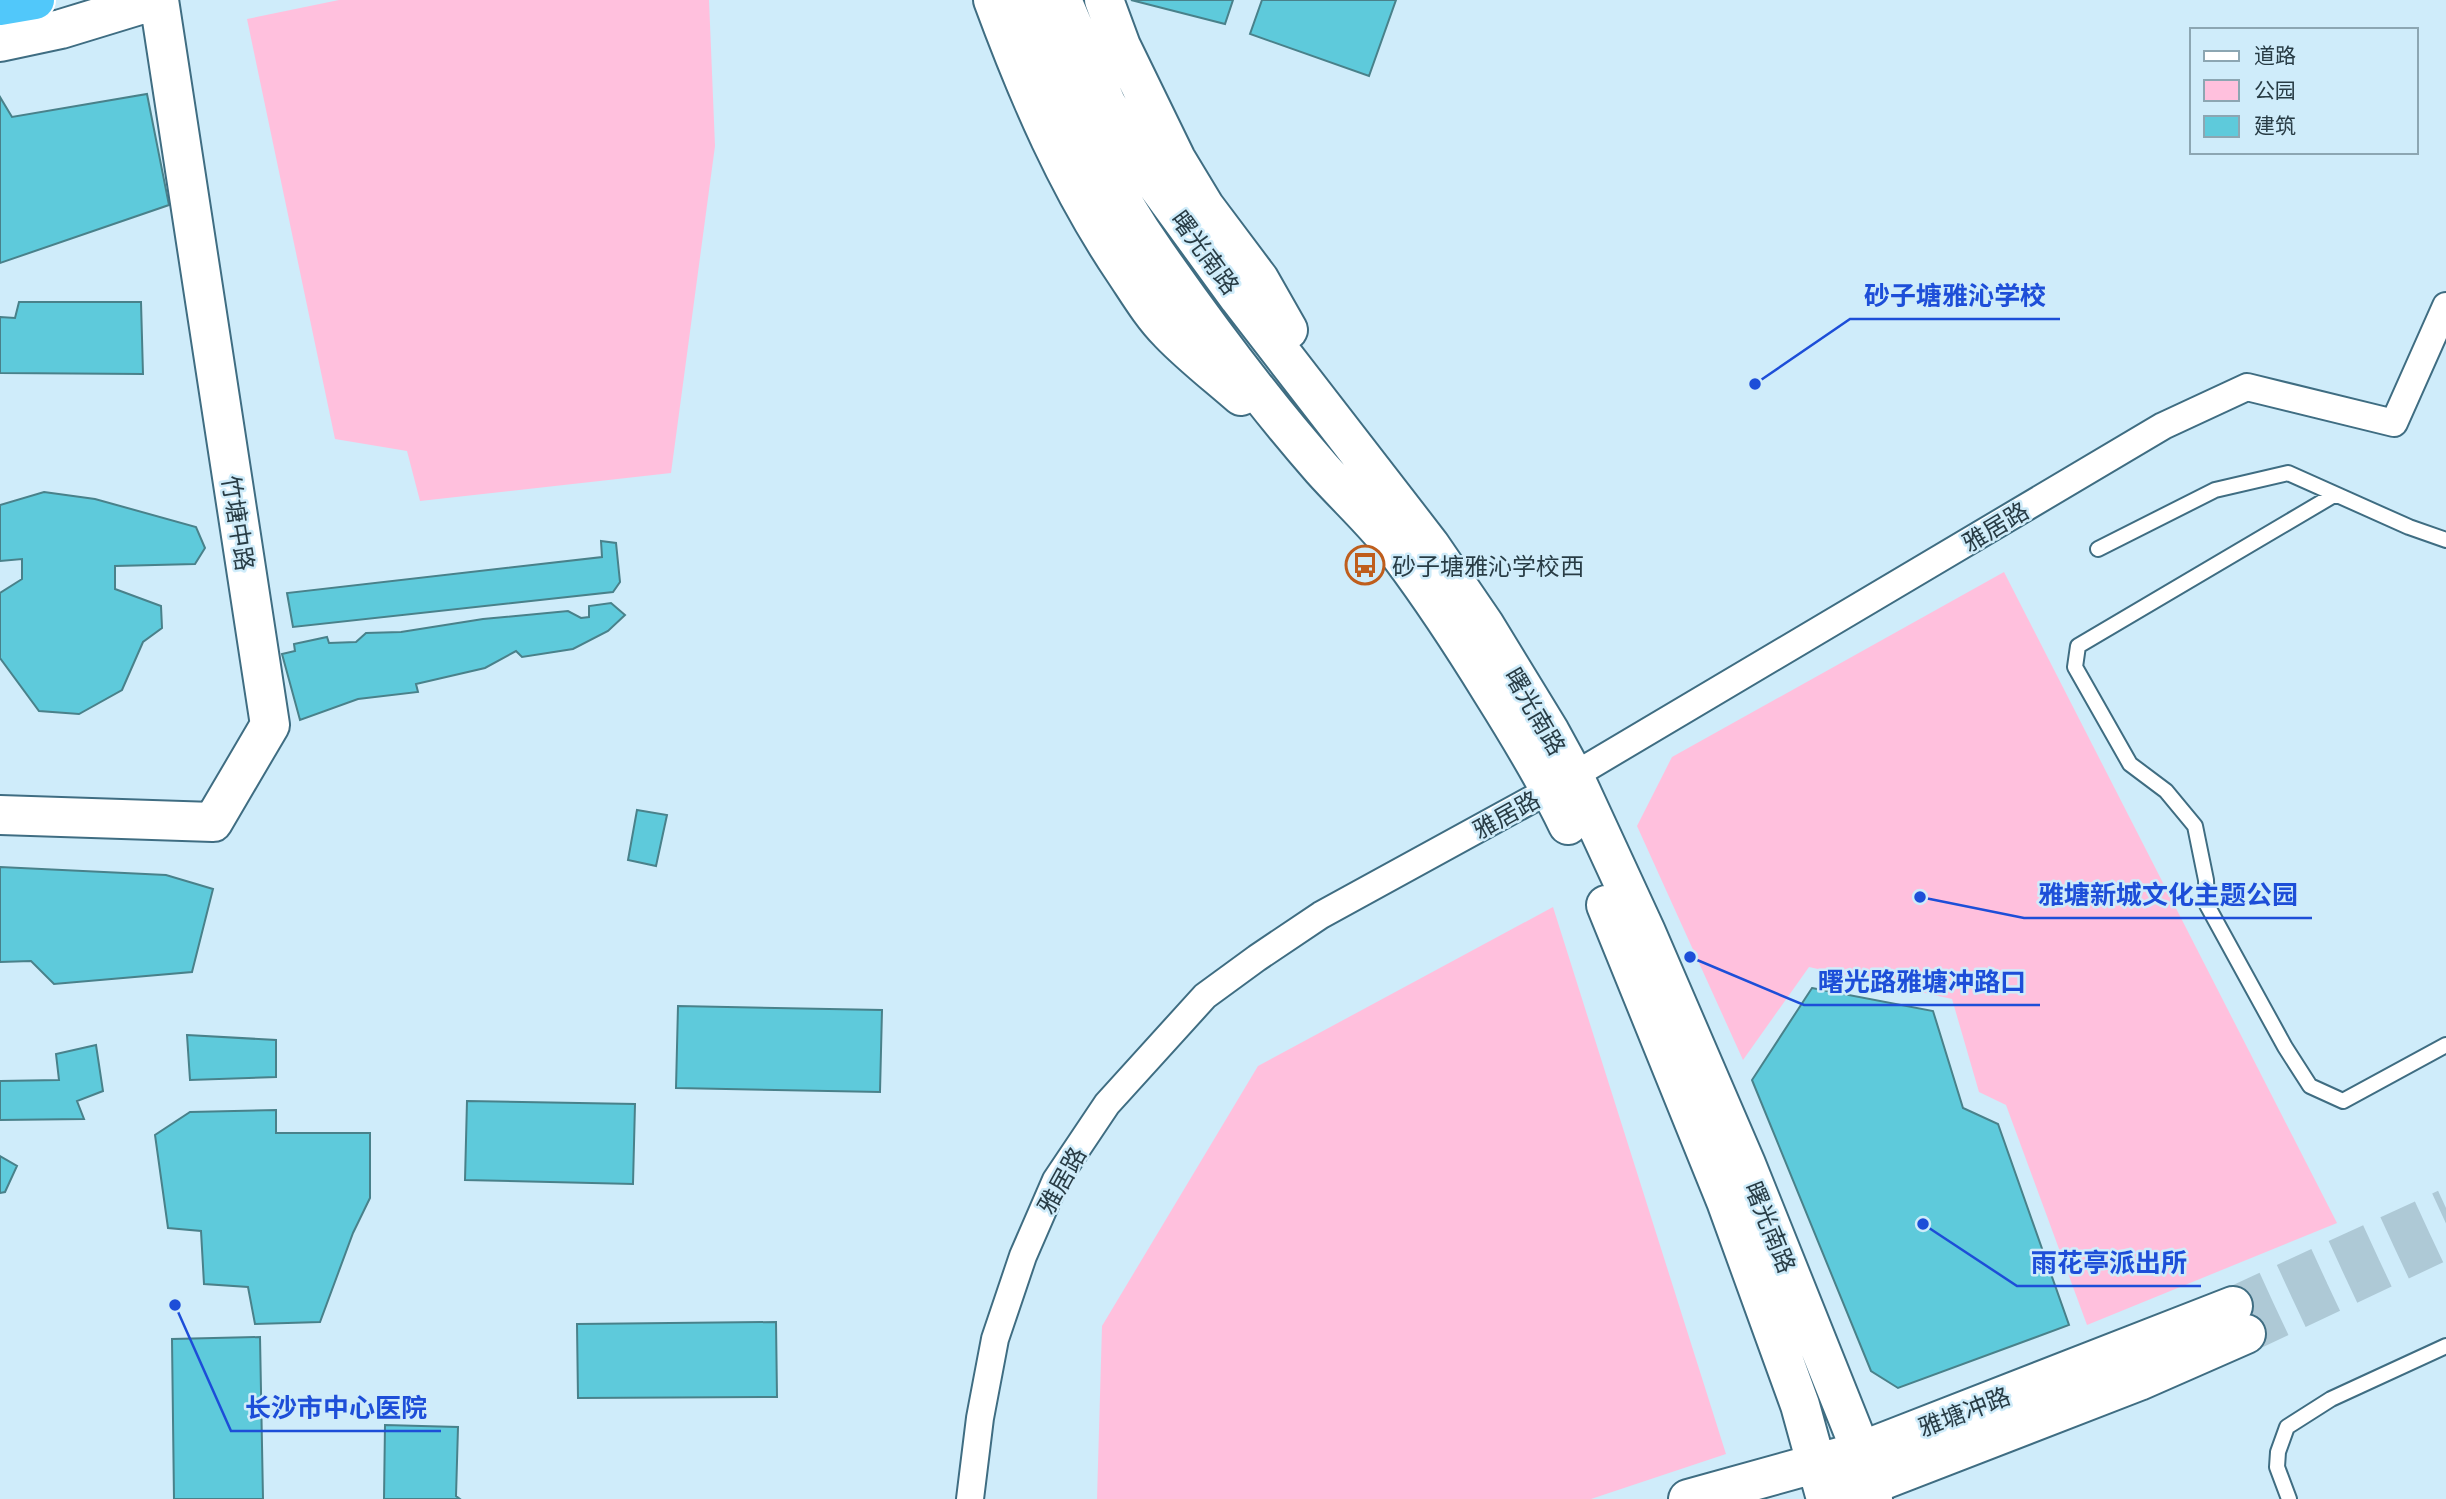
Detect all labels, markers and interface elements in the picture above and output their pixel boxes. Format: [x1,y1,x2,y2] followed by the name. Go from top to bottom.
[2190,28,2418,154] legend
[2254,41,2296,69] text: 道路
[2254,76,2296,104] text: 公园
[2254,111,2296,139] text: 建筑
[1164,203,1248,301] street label: 曙光南路
[1850,272,2060,319] callout: 砂子塘雅沁学校
[1864,277,2046,313] text: 砂子塘雅沁学校
[215,473,263,573] street label: 竹塘中路
[1956,493,2034,559] street label: 雅居路
[1344,544,1386,586] bus stop icon: 砂子塘雅沁学校西
[1392,549,1584,582] place label: 砂子塘雅沁学校西
[1498,661,1574,761] street label: 曙光南路
[1467,782,1545,846] street label: 雅居路
[2024,871,2312,918] callout: 雅塘新城文化主题公园
[2038,876,2298,912] text: 雅塘新城文化主题公园
[1804,958,2040,1005] callout: 曙光路雅塘冲路口
[1818,963,2026,999] text: 曙光路雅塘冲路口
[1029,1141,1093,1219] street label: 雅居路
[1738,1176,1804,1278] street label: 曙光南路
[2017,1239,2201,1286] callout: 雨花亭派出所
[2031,1244,2187,1280] text: 雨花亭派出所
[1913,1378,2015,1444] street label: 雅塘冲路
[231,1384,441,1431] callout: 长沙市中心医院
[245,1389,427,1425] text: 长沙市中心医院

